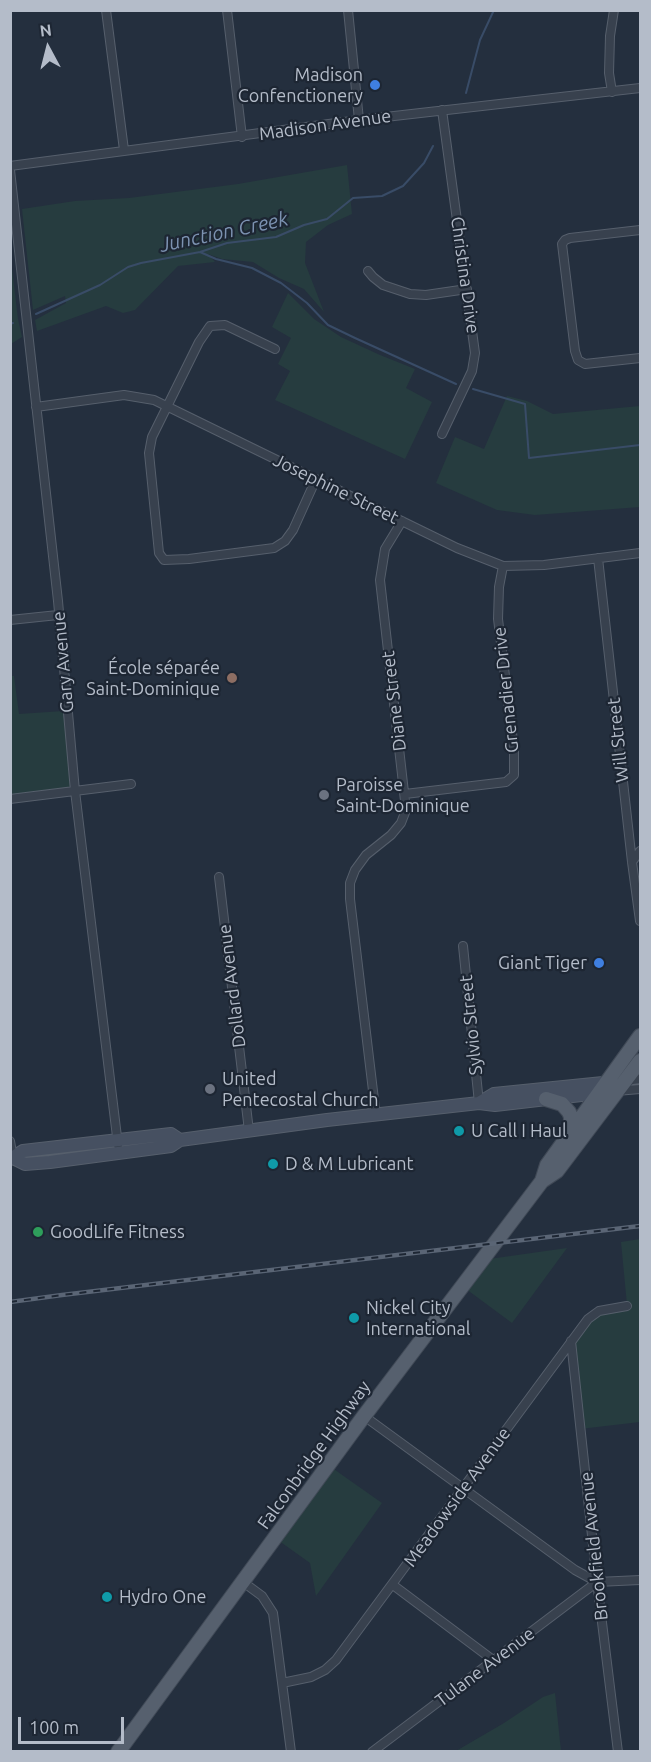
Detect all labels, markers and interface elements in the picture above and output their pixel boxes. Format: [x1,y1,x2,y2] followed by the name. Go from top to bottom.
[18,18,78,78] north arrow
[39,20,53,40] text: N
[238,64,363,106] place label: Madison Confenctionery
[368,78,382,92] marker: Madison Confenctionery
[258,105,392,145] street label: Madison Avenue
[158,207,290,257] water label: Junction Creek
[446,215,484,335] street label: Christina Drive
[270,449,402,529] street label: Josephine Street
[48,610,78,714] street label: Gary Avenue
[489,626,523,754] street label: Grenadier Drive
[377,650,411,752] street label: Diane Street
[86,657,220,700] place label: École séparée Saint-Dominique
[225,671,239,685] marker: École séparée Saint-Dominique
[603,697,633,783] street label: Will Street
[336,774,470,816] place label: Paroisse Saint-Dominique
[317,788,331,802] marker: Paroisse Saint-Dominique
[214,923,250,1049] street label: Dollard Avenue
[498,952,587,974] place label: Giant Tiger
[592,956,606,970] marker: Giant Tiger
[455,974,487,1076] street label: Sylvio Street
[222,1068,378,1110] place label: United Pentecostal Church
[203,1082,217,1096] marker: United Pentecostal Church
[471,1120,567,1142] place label: U Call I Haul
[452,1124,466,1138] marker: U Call I Haul
[285,1153,414,1175] place label: D & M Lubricant
[266,1157,280,1171] marker: D & M Lubricant
[50,1221,185,1243] place label: GoodLife Fitness
[31,1225,45,1239] marker: GoodLife Fitness
[366,1297,470,1340] place label: Nickel City International
[347,1311,361,1325] marker: Nickel City International
[253,1377,375,1533] street label: Falconbridge Highway
[399,1423,515,1571] street label: Meadowside Avenue
[575,1470,613,1622] street label: Brookfield Avenue
[119,1586,206,1608] place label: Hydro One
[100,1590,114,1604] marker: Hydro One
[431,1623,539,1711] street label: Tulane Avenue
[21,1705,128,1743] scale bar
[29,1717,79,1737] text: 100 m

